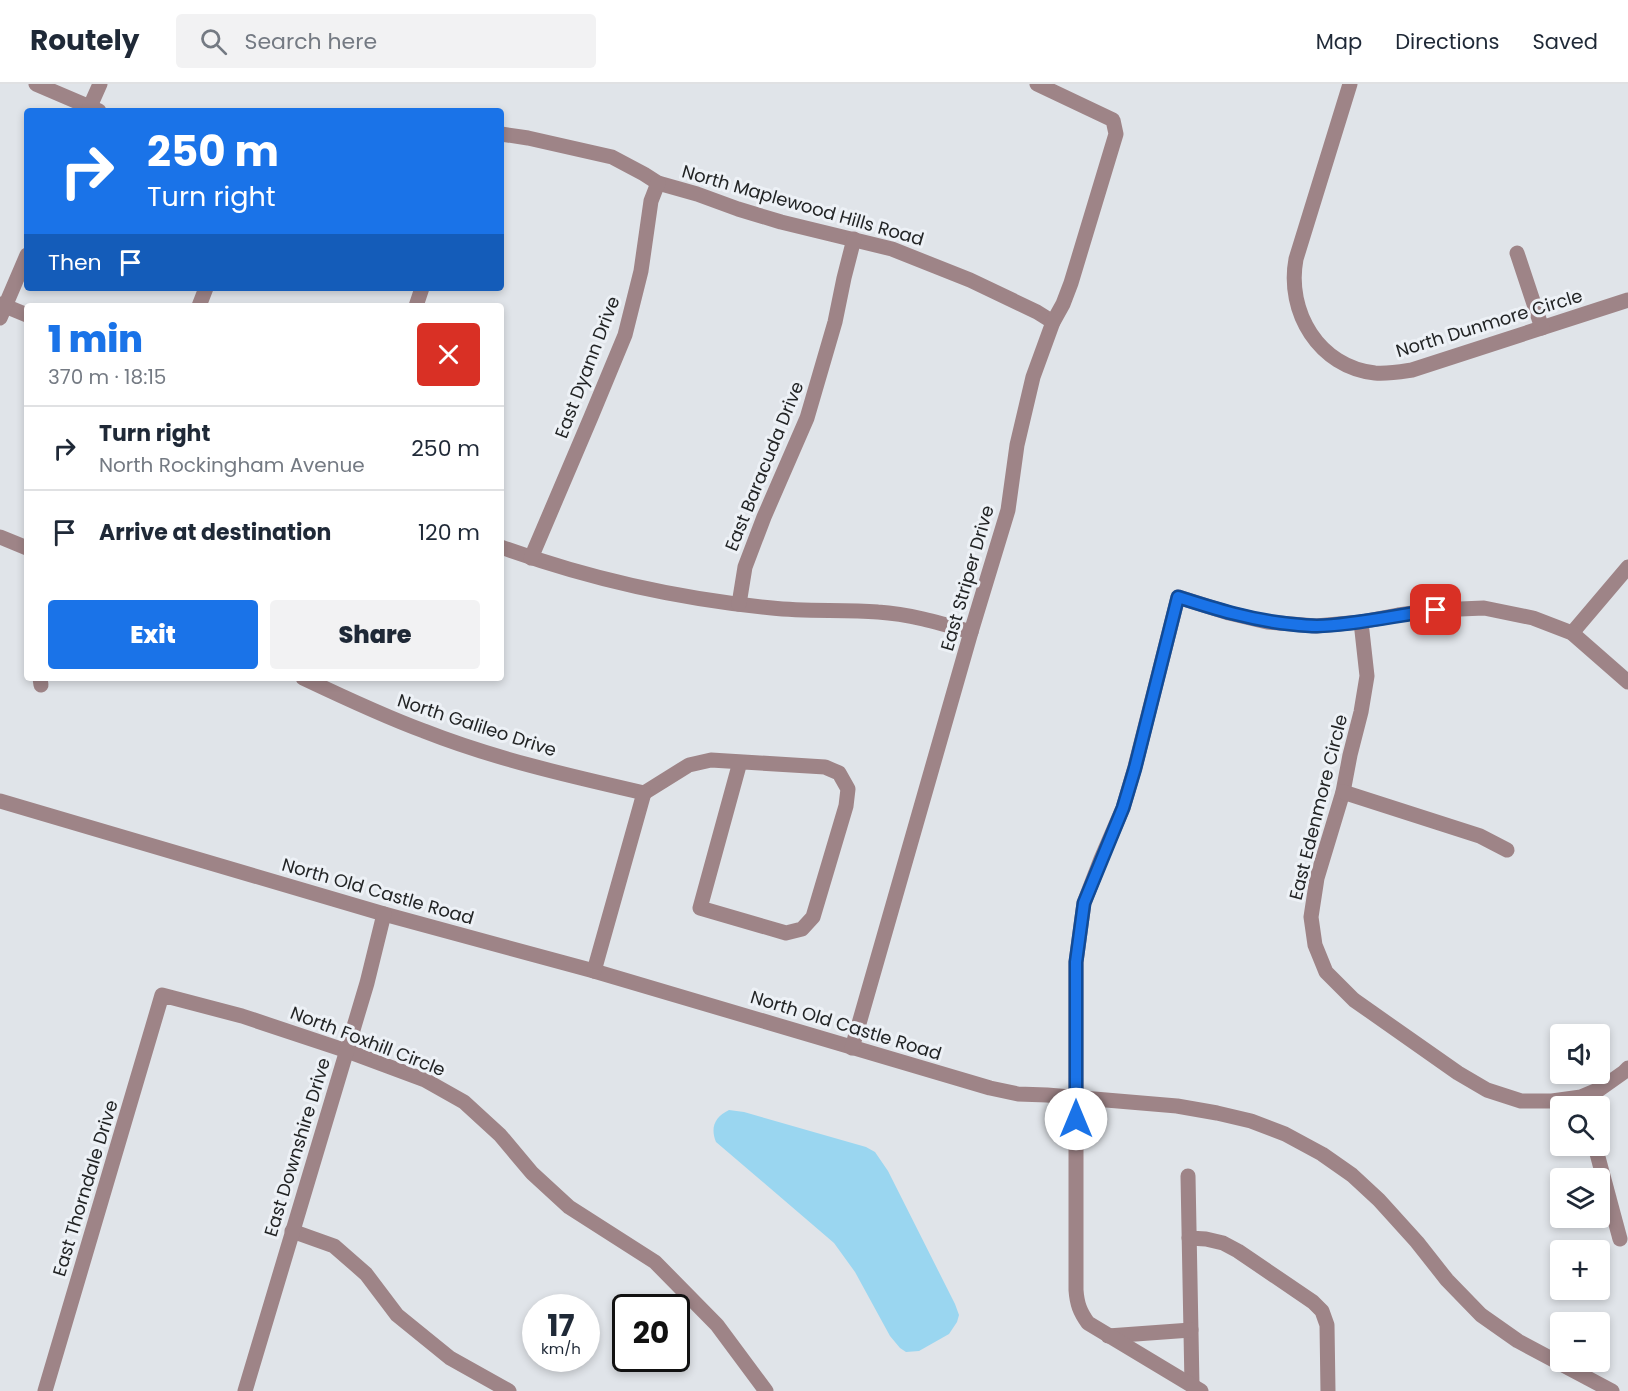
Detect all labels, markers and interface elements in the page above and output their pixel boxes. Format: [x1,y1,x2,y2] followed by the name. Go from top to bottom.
[176,14,596,68] search box
[30,21,140,60] text: Routely
[197,25,230,58] icon: search
[245,26,377,57] text: Search here
[1316,27,1362,56] text: Map
[1395,27,1499,56] text: Directions
[1532,27,1598,56] text: Saved
[147,122,279,181] text: 250 m
[48,132,126,210] icon: right
[679,158,927,252] street label: North Maplewood Hills Road
[147,178,276,215] text: Turn right
[114,246,147,279] icon: arrive
[48,247,102,278] text: Then
[1393,283,1585,363] street label: North Dunmore Circle
[548,292,626,442] street label: East Dyann Drive
[48,314,143,365] text: 1 min
[417,323,480,386] button: close
[48,363,166,391] text: 370 m · 18:15
[719,377,809,555] street label: East Baracuda Drive
[99,418,210,449] text: Turn right
[48,432,81,465] icon: right
[411,433,480,464] text: 250 m
[99,451,365,479] text: North Rockingham Avenue
[934,502,1000,654] street label: East Striper Drive
[48,516,81,549] icon: arrive
[99,517,331,548] text: Arrive at destination
[418,517,480,548] text: 120 m
[1410,584,1461,635] pin
[1419,593,1452,626] icon: arrive
[48,600,258,669] button: Exit
[270,600,480,669] button: Share
[394,687,560,763] street label: North Galileo Drive
[1283,712,1353,902] street label: East Edenmore Circle
[279,852,477,930] street label: North Old Castle Road
[747,984,945,1066] street label: North Old Castle Road
[287,1000,449,1082] street label: North Foxhill Circle
[1550,1024,1610,1372] map controls
[1550,1024,1610,1084] button: sound
[258,1054,336,1240] street label: East Downshire Drive
[1044,1087,1108,1151] position arrow
[1550,1096,1610,1156] button: search
[46,1097,124,1279] street label: East Thorndale Drive
[1550,1168,1610,1228] button: layers
[1550,1240,1610,1300] button: +
[612,1294,690,1372] speed limit sign: 20
[547,1304,575,1347] text: 17
[1550,1312,1610,1372] button: −
[541,1338,581,1359] text: km/h

